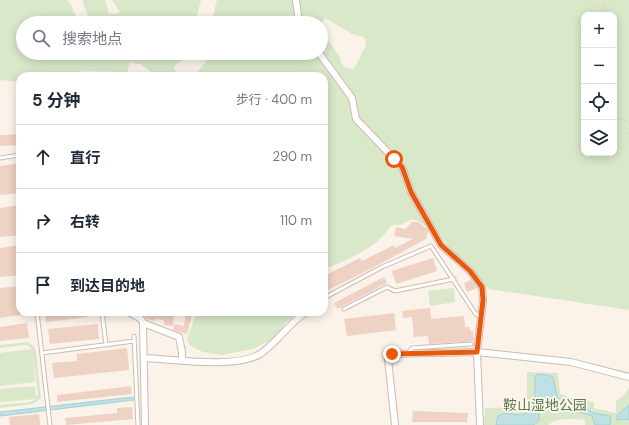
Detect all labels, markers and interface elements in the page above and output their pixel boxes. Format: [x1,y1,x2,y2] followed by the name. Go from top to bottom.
[581,12,617,156] map controls
[581,12,617,48] button: +
[16,16,328,60] search box
[30,27,52,49] icon: search
[62,29,122,49] text: 搜索地点
[581,48,617,84] button: −
[581,84,617,120] button: locate
[32,89,81,111] text: 5 分钟
[236,91,312,108] text: 步行 · 400 m
[581,120,617,156] button: layers
[32,146,54,168] icon: ahead
[70,148,100,168] text: 直行
[273,148,312,165] text: 290 m
[385,150,403,168] route start
[32,210,54,232] icon: right
[70,212,100,232] text: 右转
[280,212,312,229] text: 110 m
[32,274,54,296] icon: arrive
[70,276,145,296] text: 到达目的地
[383,345,401,363] route end
[503,396,587,414] park label: 鞍山湿地公园

